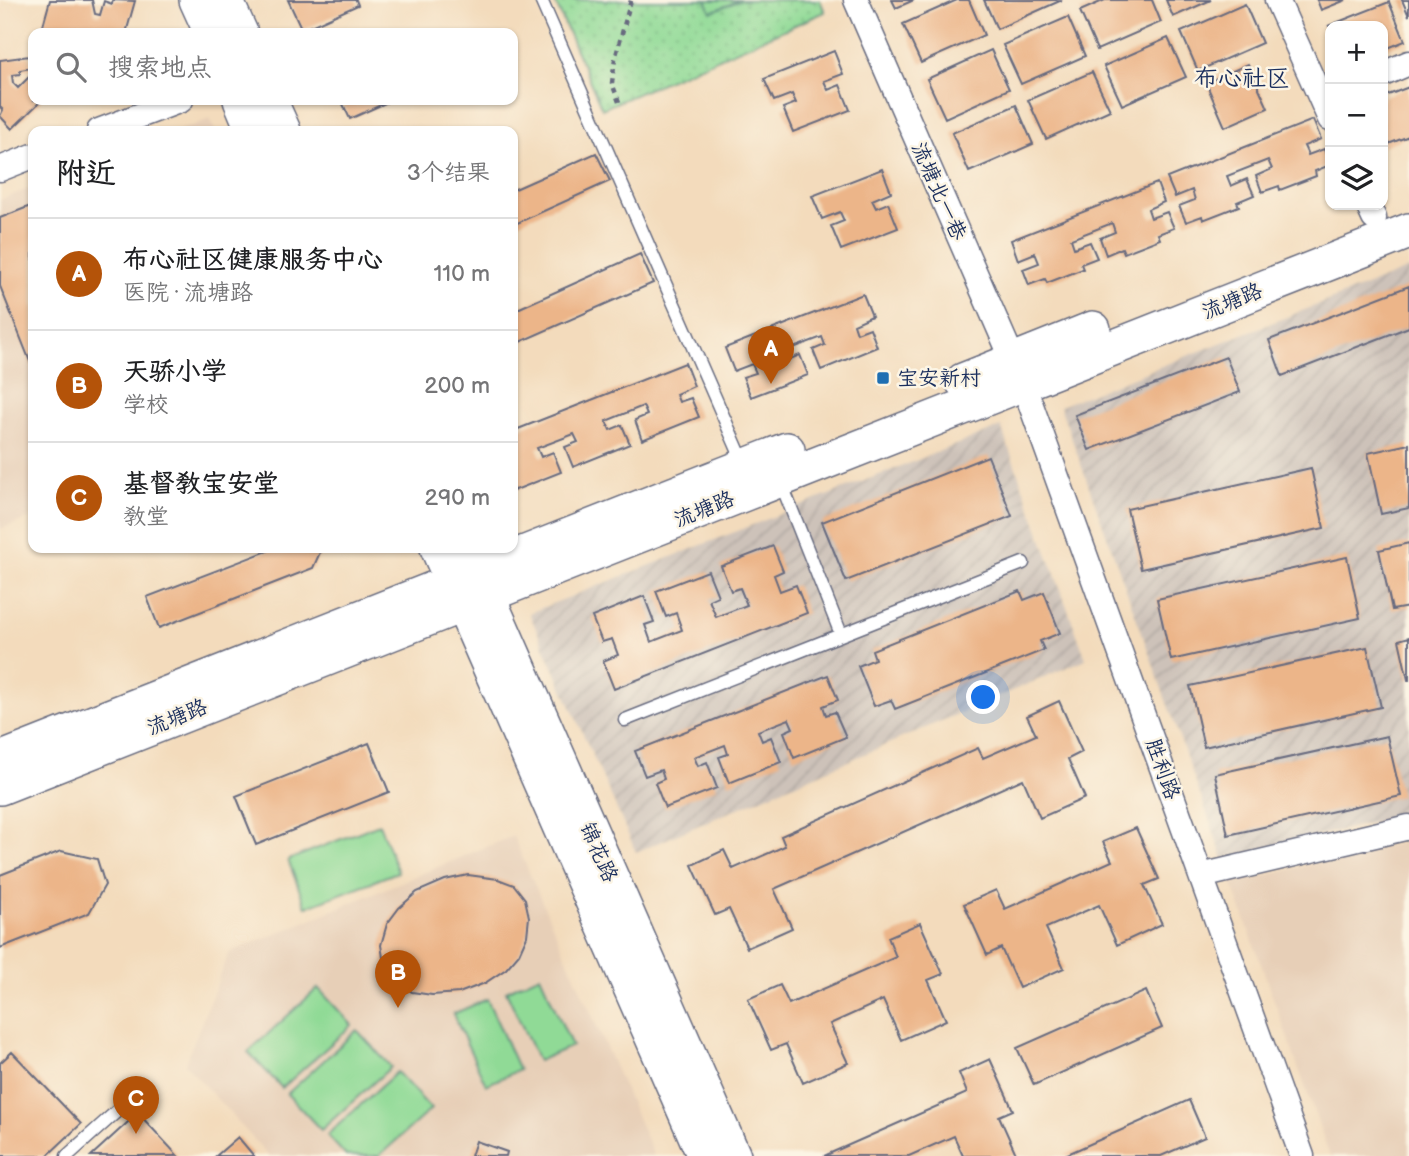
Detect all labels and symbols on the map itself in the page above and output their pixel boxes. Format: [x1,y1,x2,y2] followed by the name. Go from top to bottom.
[1194,64,1290,93] district label: 布心社区
[906,138,971,244] street label: 流塘北一巷
[1198,278,1266,325] street label: 流塘路
[748,326,794,384] pin: A
[897,366,981,391] place label: 宝安新村
[875,370,891,386] marker: 宝安新村
[670,486,738,533] street label: 流塘路
[966,680,1000,714] your location
[143,694,211,741] street label: 流塘路
[1140,735,1185,803] street label: 胜利路
[574,818,623,886] street label: 锦花路
[375,950,421,1008] pin: B
[113,1076,159,1134] pin: C

